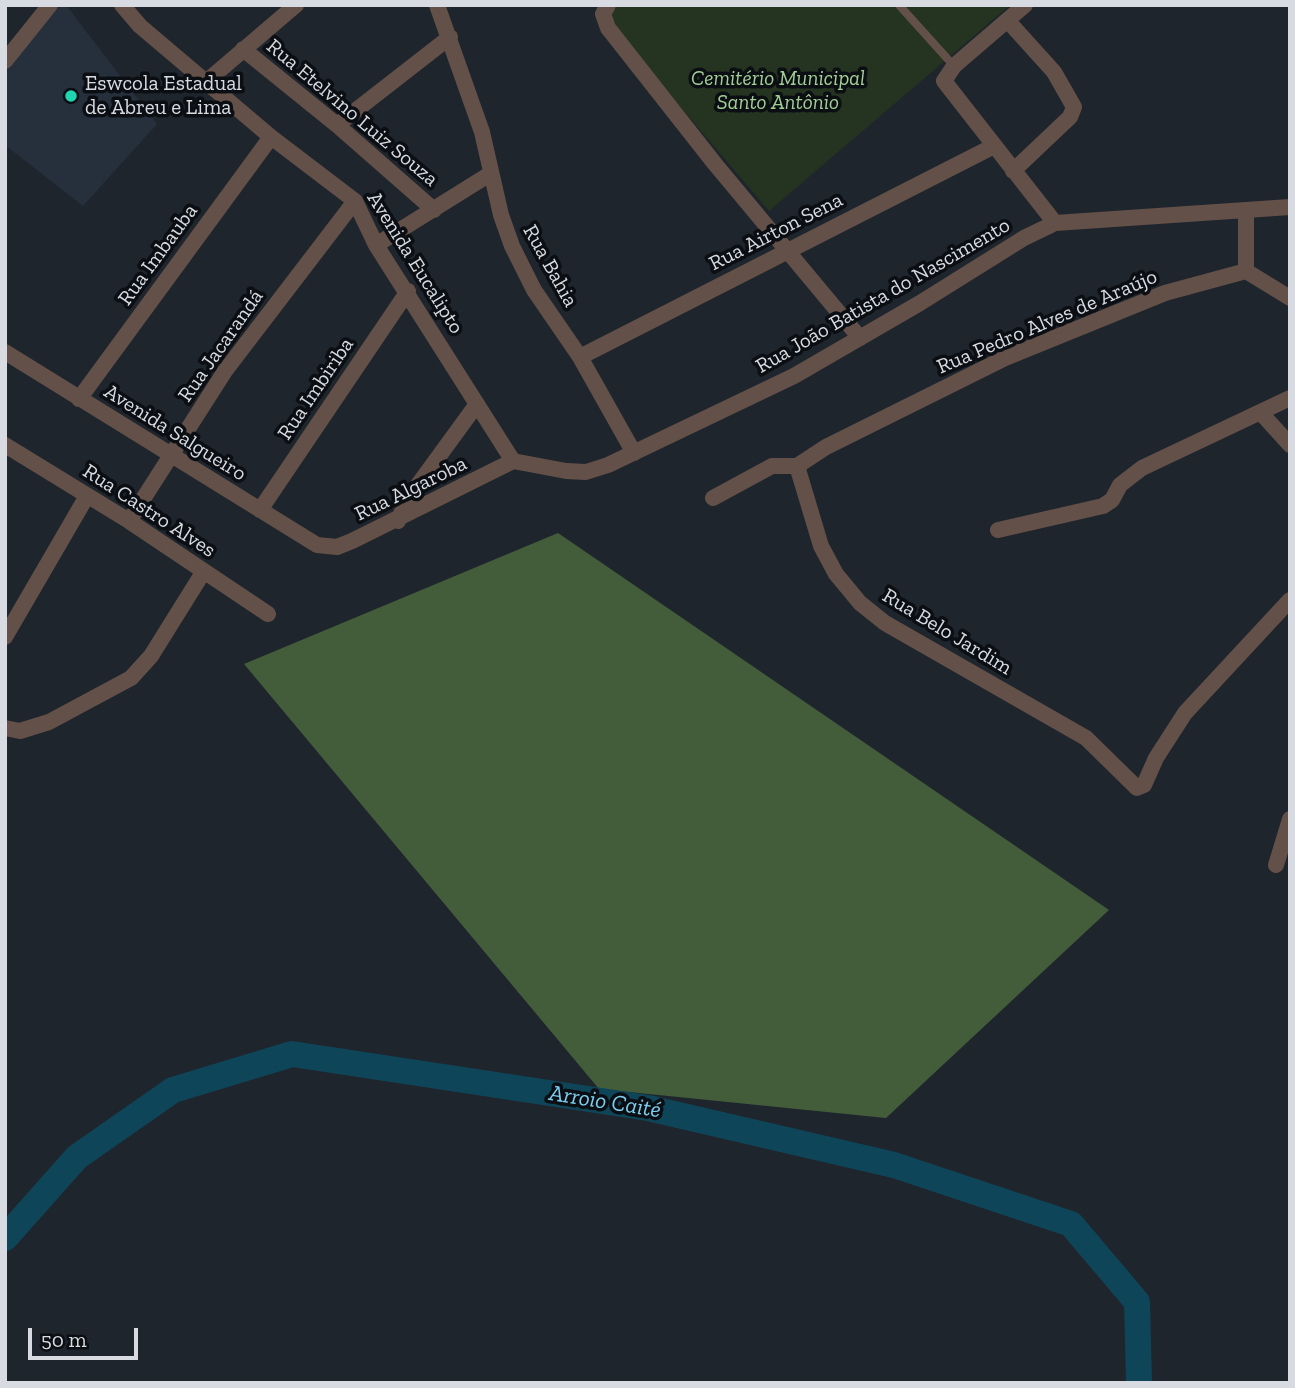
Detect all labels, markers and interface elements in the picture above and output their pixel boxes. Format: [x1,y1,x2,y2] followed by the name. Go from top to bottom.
[261,34,443,192] street label: Rua Etelvino Luiz Souza
[691,66,865,116] park label: Cemitério Municipal Santo Antônio
[85,71,242,121] place label: Eswcola Estadual de Abreu e Lima
[63,88,79,104] marker: Eswcola Estadual de Abreu e Lima
[361,187,469,339] street label: Avenida Eucalipto
[705,188,847,276] street label: Rua Airton Sena
[113,199,203,311] street label: Rua Imbauba
[752,213,1014,379] street label: Rua João Batista do Nascimento
[517,220,583,312] street label: Rua Bahia
[933,264,1161,380] street label: Rua Pedro Alves de Araújo
[173,285,269,407] street label: Rua Jacarandá
[273,333,359,445] street label: Rua Imbiriba
[99,379,251,487] street label: Avenida Salgueiro
[351,451,471,527] street label: Rua Algaroba
[78,459,220,563] street label: Rua Castro Alves
[878,583,1016,681] street label: Rua Belo Jardim
[547,1080,663,1124] water label: Arroio Caité
[32,1314,142,1358] scale bar
[41,1327,87,1352] text: 50 m

